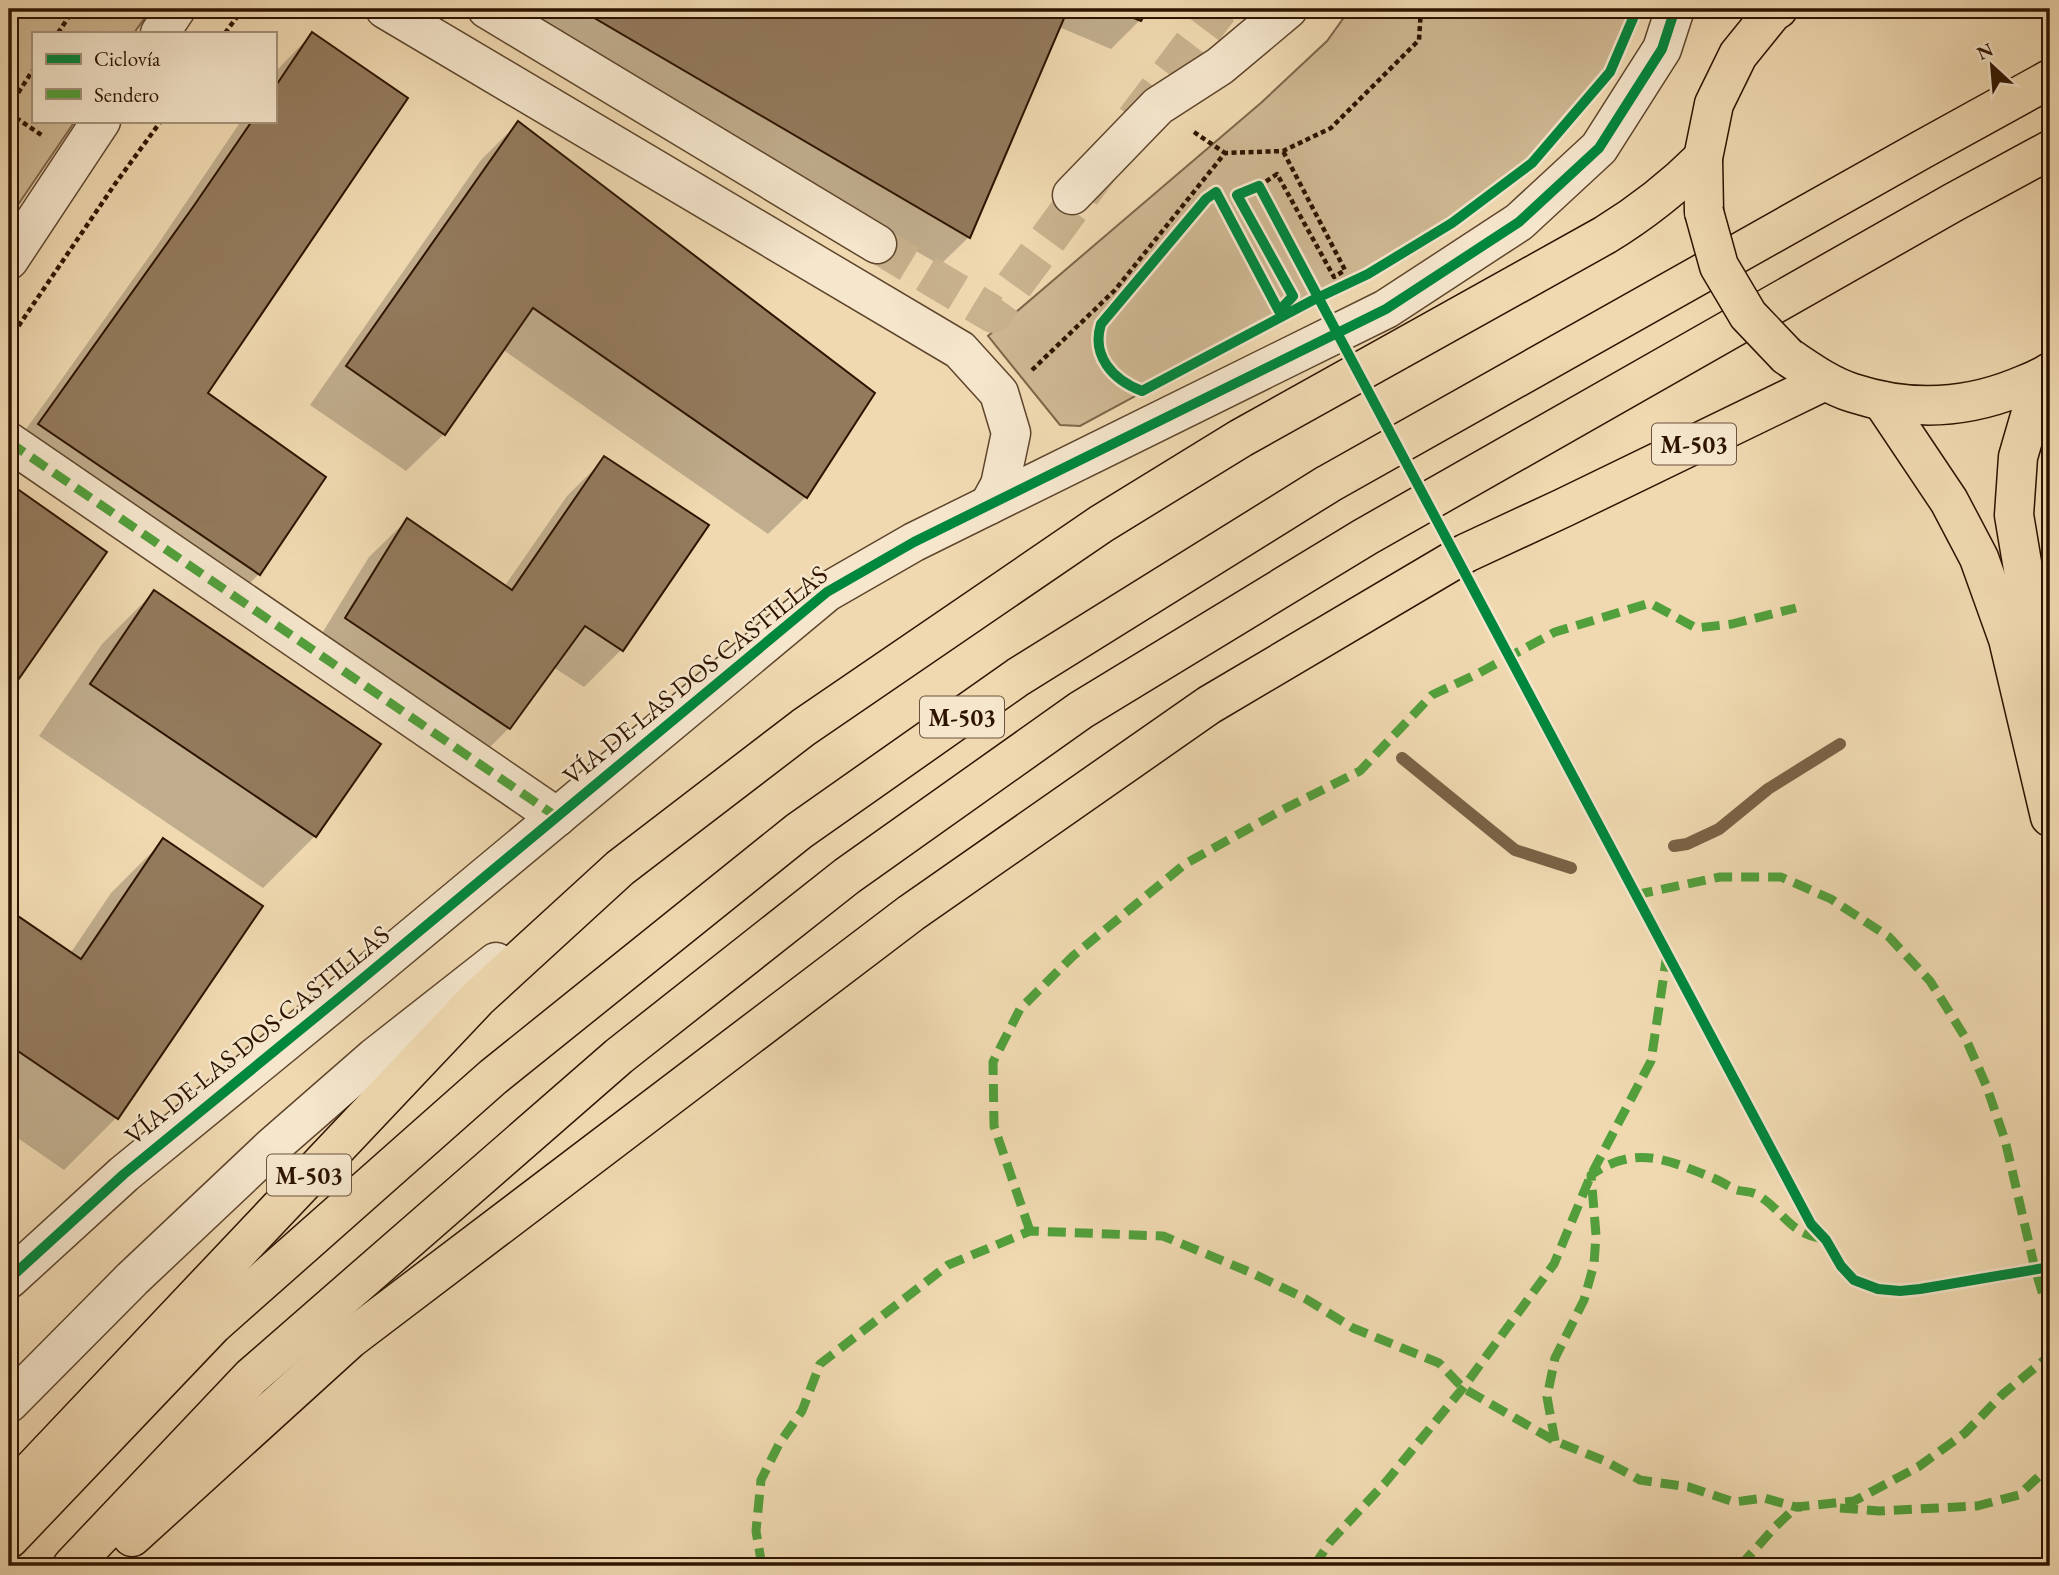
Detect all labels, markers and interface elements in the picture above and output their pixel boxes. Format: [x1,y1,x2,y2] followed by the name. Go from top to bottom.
[32,32,276,122] legend
[1958,32,2028,102] north arrow
[1972,36,1998,66] text: N
[94,45,161,72] text: Ciclovía
[94,81,159,108] text: Sendero
[1652,424,1736,464] road number: M-503
[556,557,834,793] street label: VÍA DE LAS DOS CASTILLAS
[920,696,1004,738] road number: M-503
[118,917,396,1153] street label: VÍA DE LAS DOS CASTILLAS
[267,1154,351,1196] road number: M-503

